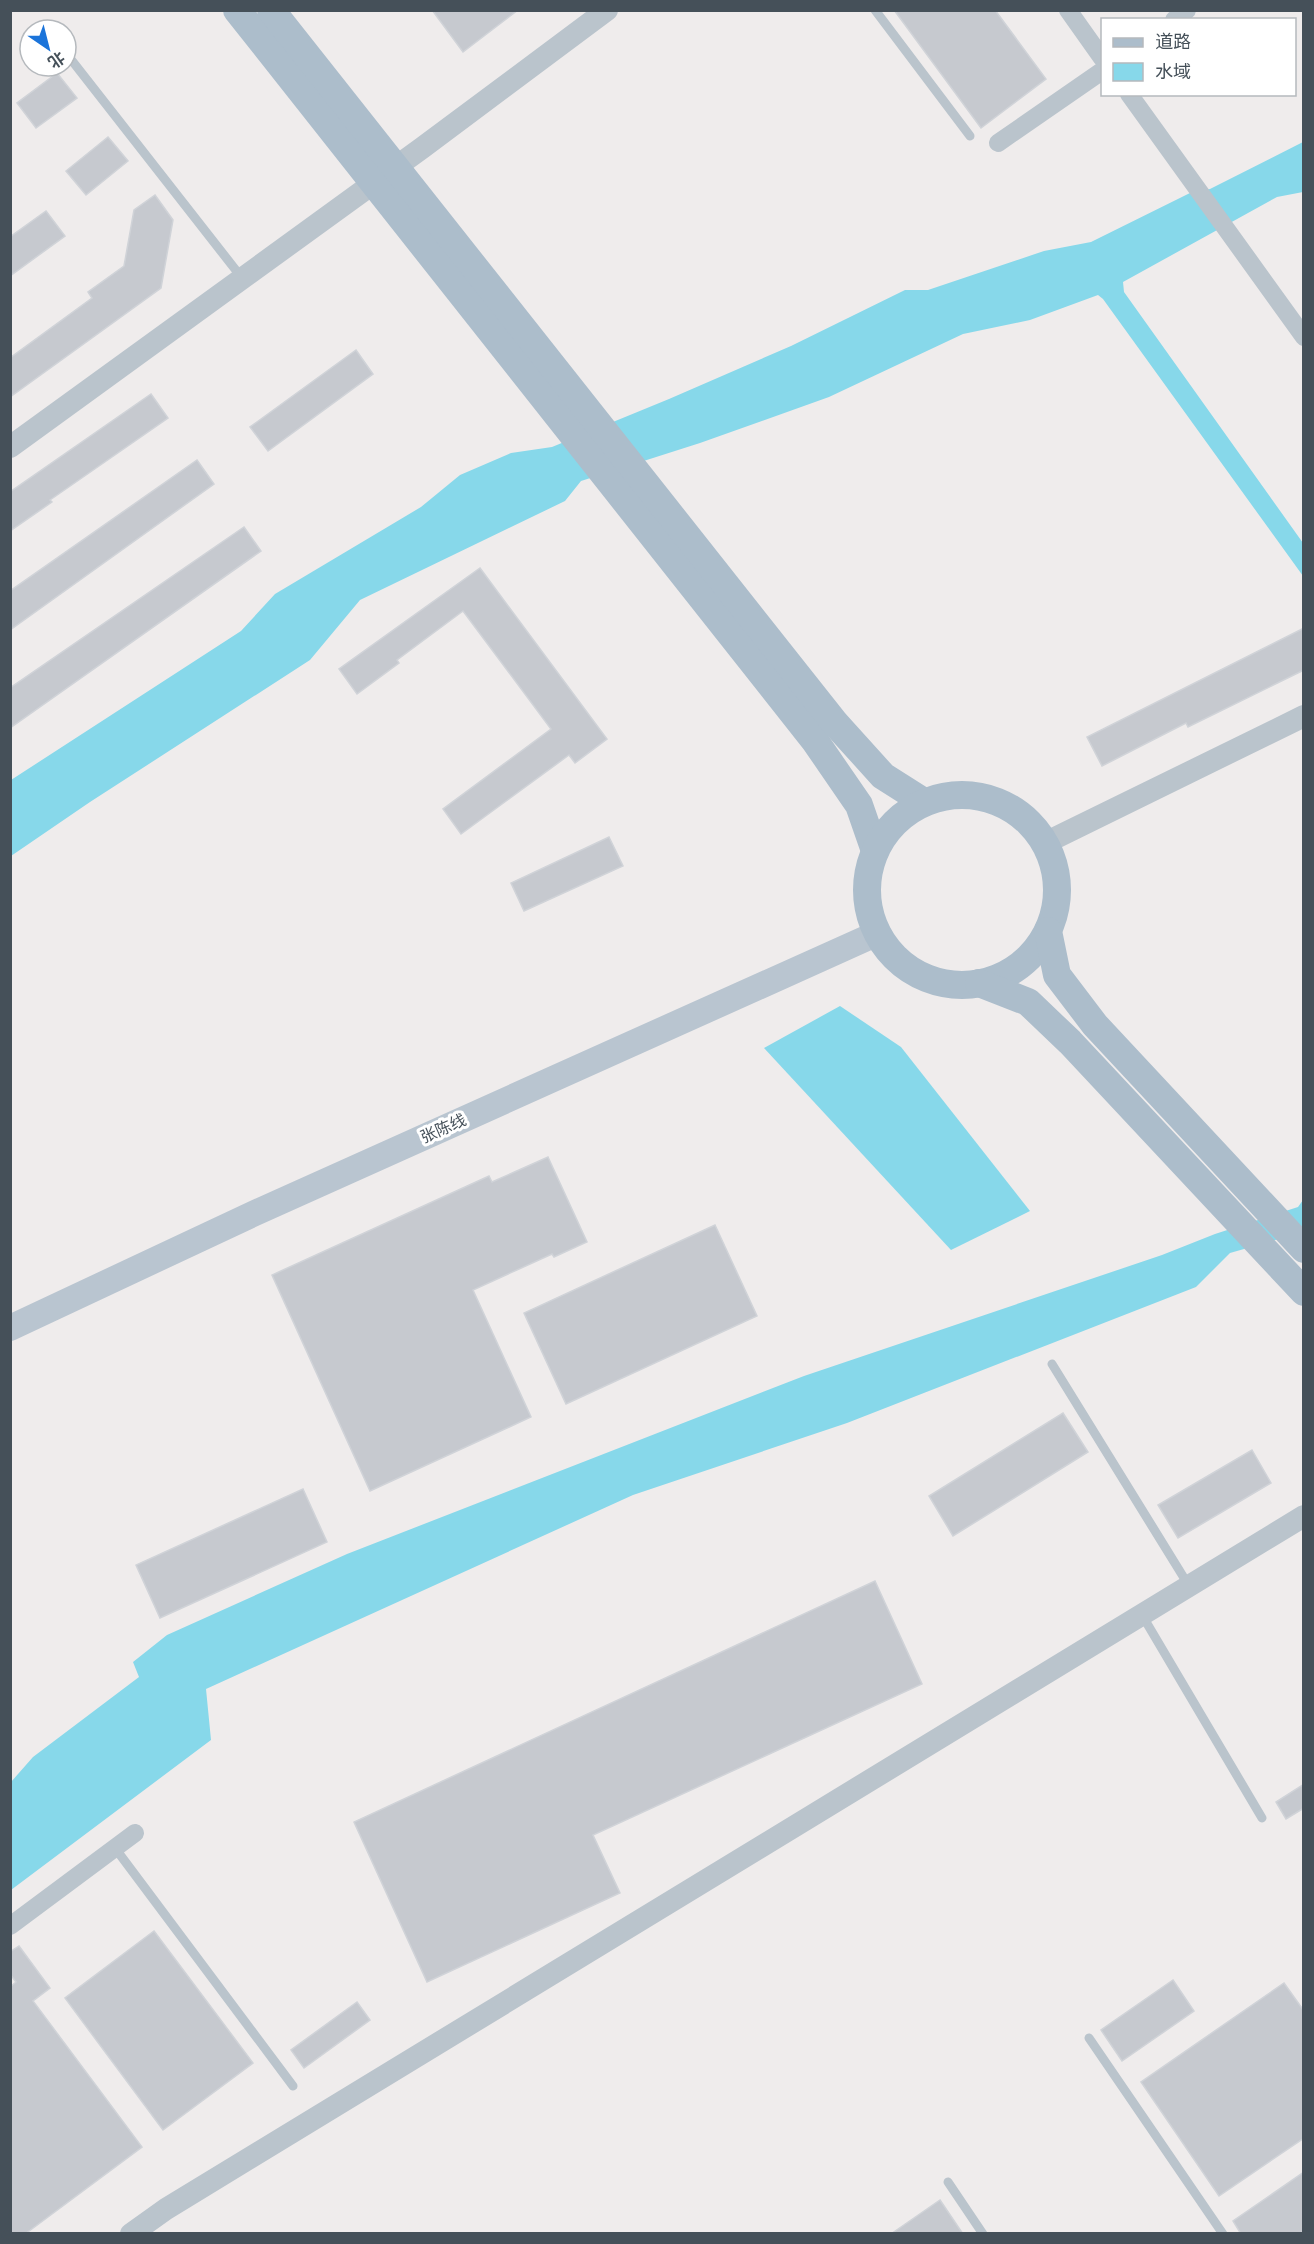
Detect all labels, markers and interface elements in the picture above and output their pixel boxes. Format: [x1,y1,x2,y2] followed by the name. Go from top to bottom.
[18,18,78,78] north arrow
[1101,18,1296,96] legend
[1155,30,1191,53] text: 道路
[44,48,69,73] text: 北
[1155,60,1191,83] text: 水域
[417,1109,469,1147] street label: 张陈线

